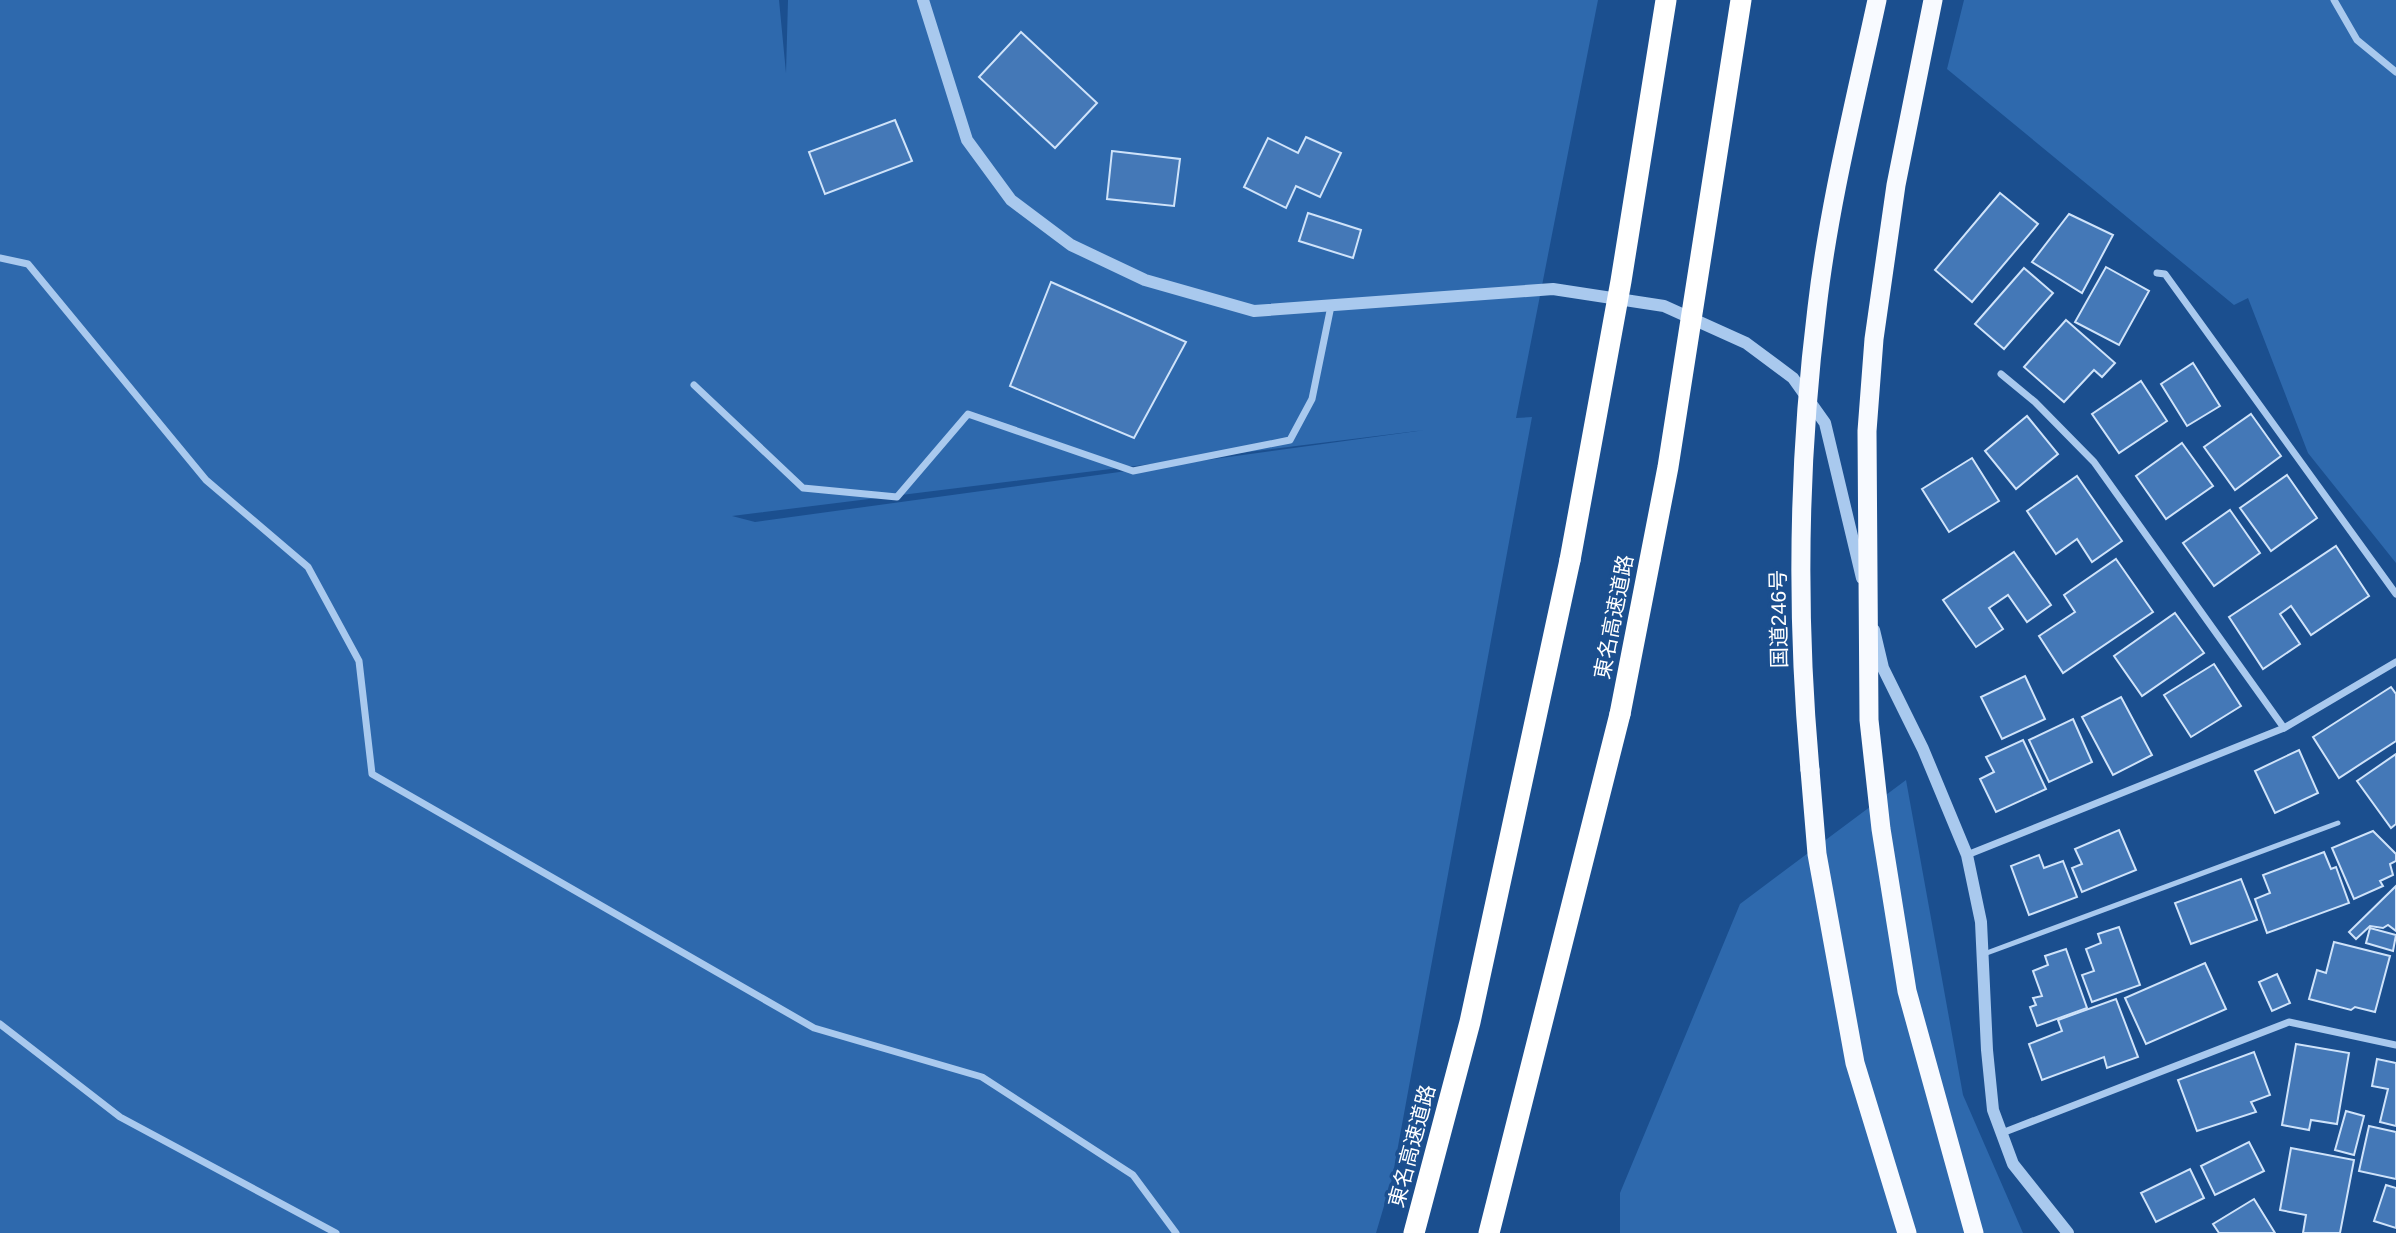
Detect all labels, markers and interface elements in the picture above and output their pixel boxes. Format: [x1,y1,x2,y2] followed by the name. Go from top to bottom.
[1590,553,1637,681] street label: 東名高速道路
[1766,570,1791,668] street label: 国道246号
[1384,1082,1439,1210] street label: 東名高速道路

